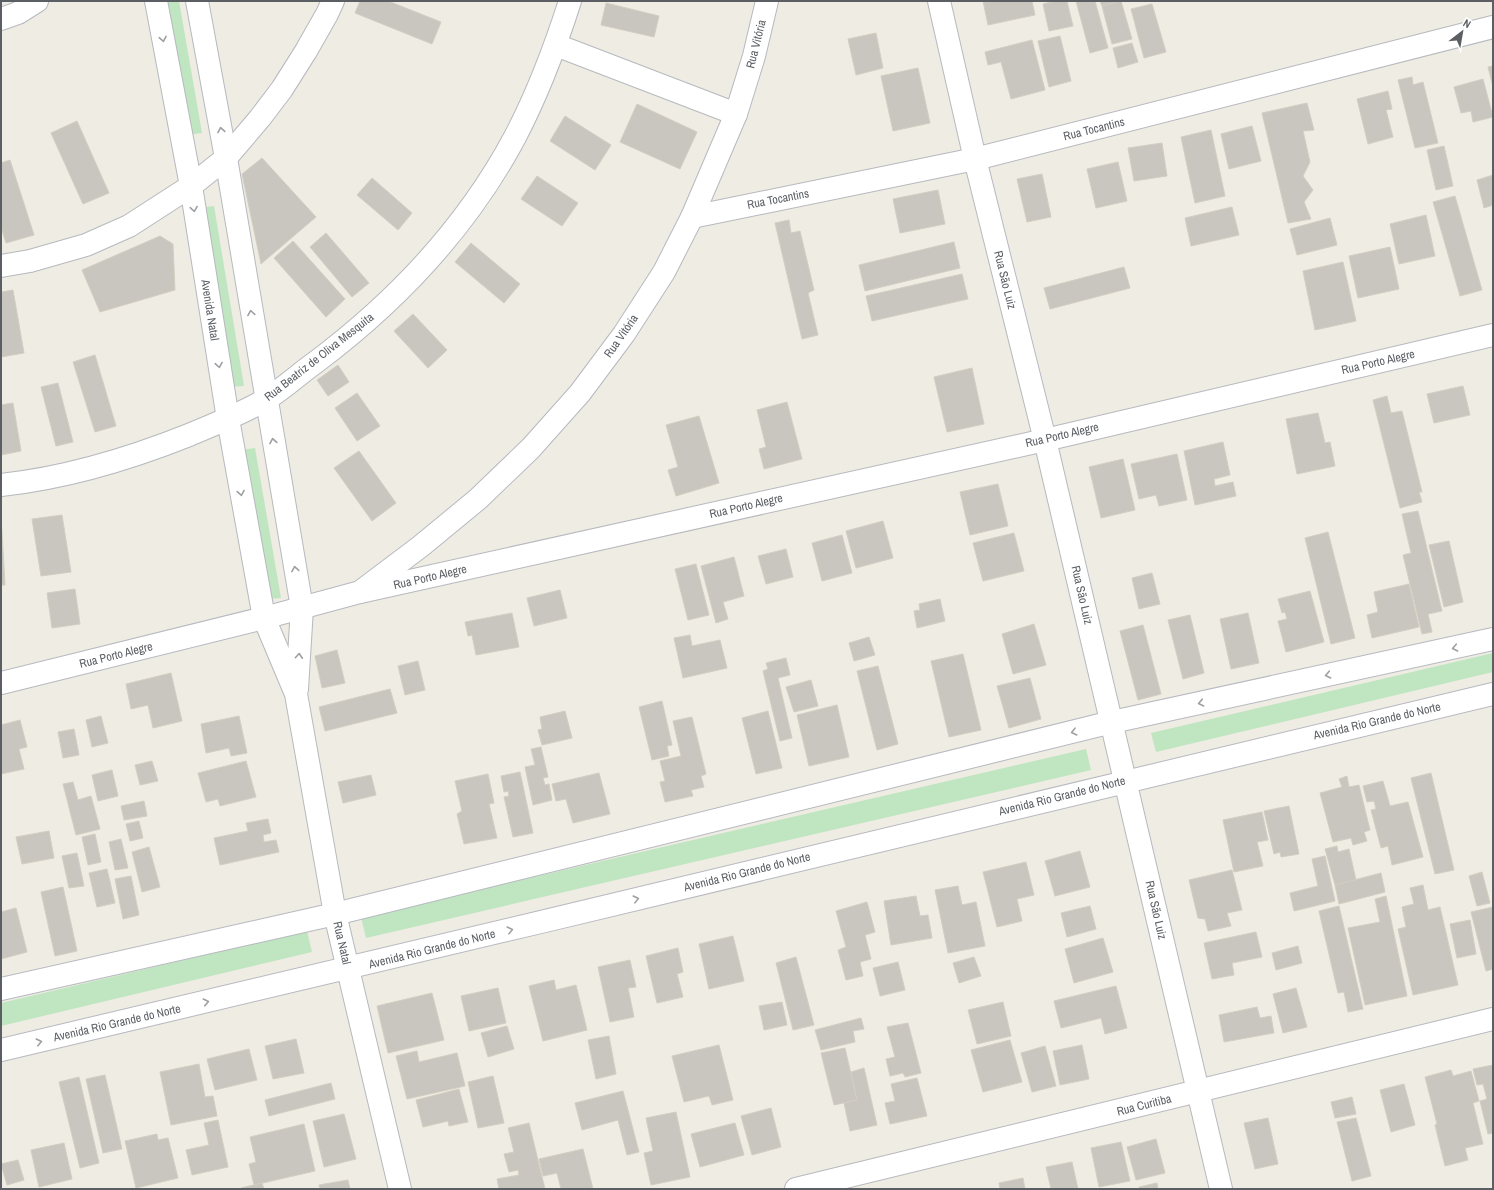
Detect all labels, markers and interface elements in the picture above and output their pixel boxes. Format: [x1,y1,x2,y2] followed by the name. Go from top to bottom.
[1442,12,1482,52] north arrow
[1461,16,1474,31] text: N
[742,17,770,70] street label: Rua Vitória
[158,36,167,42] one-way arrow
[1062,114,1126,144] street label: Rua Tocantins
[217,127,225,133] one-way arrow
[746,185,810,213] street label: Rua Tocantins
[189,205,198,212] one-way arrow
[990,249,1020,311] street label: Rua São Luiz
[197,277,223,342] street label: Avenida Natal
[261,309,377,405] street label: Rua Beatriz de Oliva Mesquita
[248,310,256,316] one-way arrow
[600,311,642,361] street label: Rua Vitória
[1340,346,1416,378] street label: Rua Porto Alegre
[214,361,223,368] one-way arrow
[1024,419,1100,451] street label: Rua Porto Alegre
[269,438,278,444] one-way arrow
[237,489,245,496] one-way arrow
[708,490,784,522] street label: Rua Porto Alegre
[392,561,468,593] street label: Rua Porto Alegre
[1067,564,1097,626] street label: Rua São Luiz
[292,566,300,572] one-way arrow
[78,638,154,672] street label: Rua Porto Alegre
[1452,643,1458,651] one-way arrow
[294,653,303,659] one-way arrow
[1325,671,1331,679] one-way arrow
[1198,699,1204,707] one-way arrow
[1311,699,1442,744] street label: Avenida Rio Grande do Norte
[1071,727,1078,736] one-way arrow
[996,773,1127,820] street label: Avenida Rio Grande do Norte
[681,849,812,896] street label: Avenida Rio Grande do Norte
[1141,879,1171,941] street label: Rua São Luiz
[633,896,639,904] one-way arrow
[329,920,355,966] street label: Rua Natal
[366,926,497,973] street label: Avenida Rio Grande do Norte
[506,926,513,935] one-way arrow
[203,999,210,1007] one-way arrow
[51,1001,182,1046] street label: Avenida Rio Grande do Norte
[36,1038,42,1046] one-way arrow
[1115,1090,1174,1120] street label: Rua Curitiba

